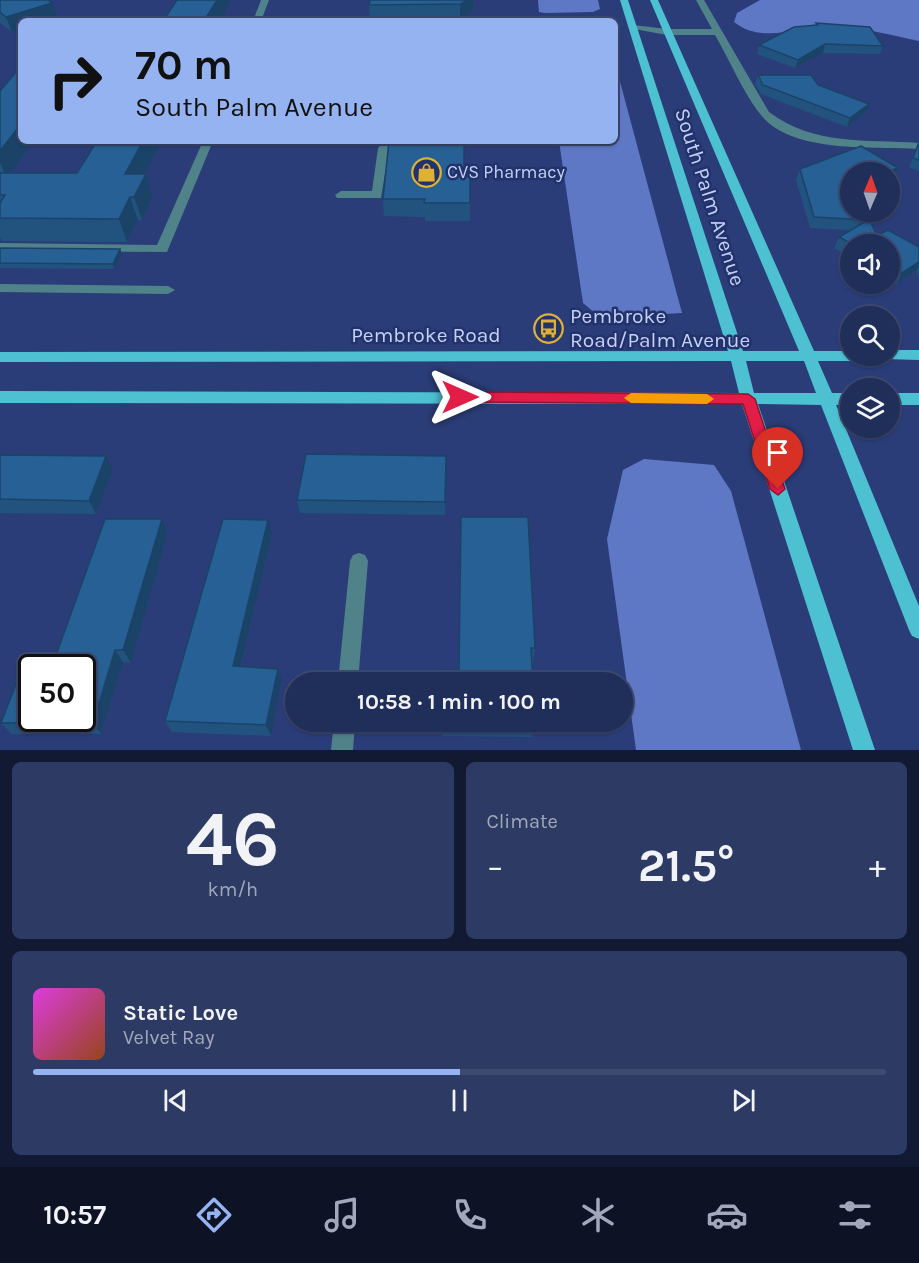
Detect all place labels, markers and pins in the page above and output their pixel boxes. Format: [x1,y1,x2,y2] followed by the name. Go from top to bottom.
[410,156,442,188] shop icon: CVS Pharmacy
[447,161,566,183] place label: CVS Pharmacy
[570,304,750,352] place label: Pembroke Road/Palm Avenue
[533,312,565,344] bus stop icon: Pembroke Road/Palm Avenue
[752,427,803,489] pin

